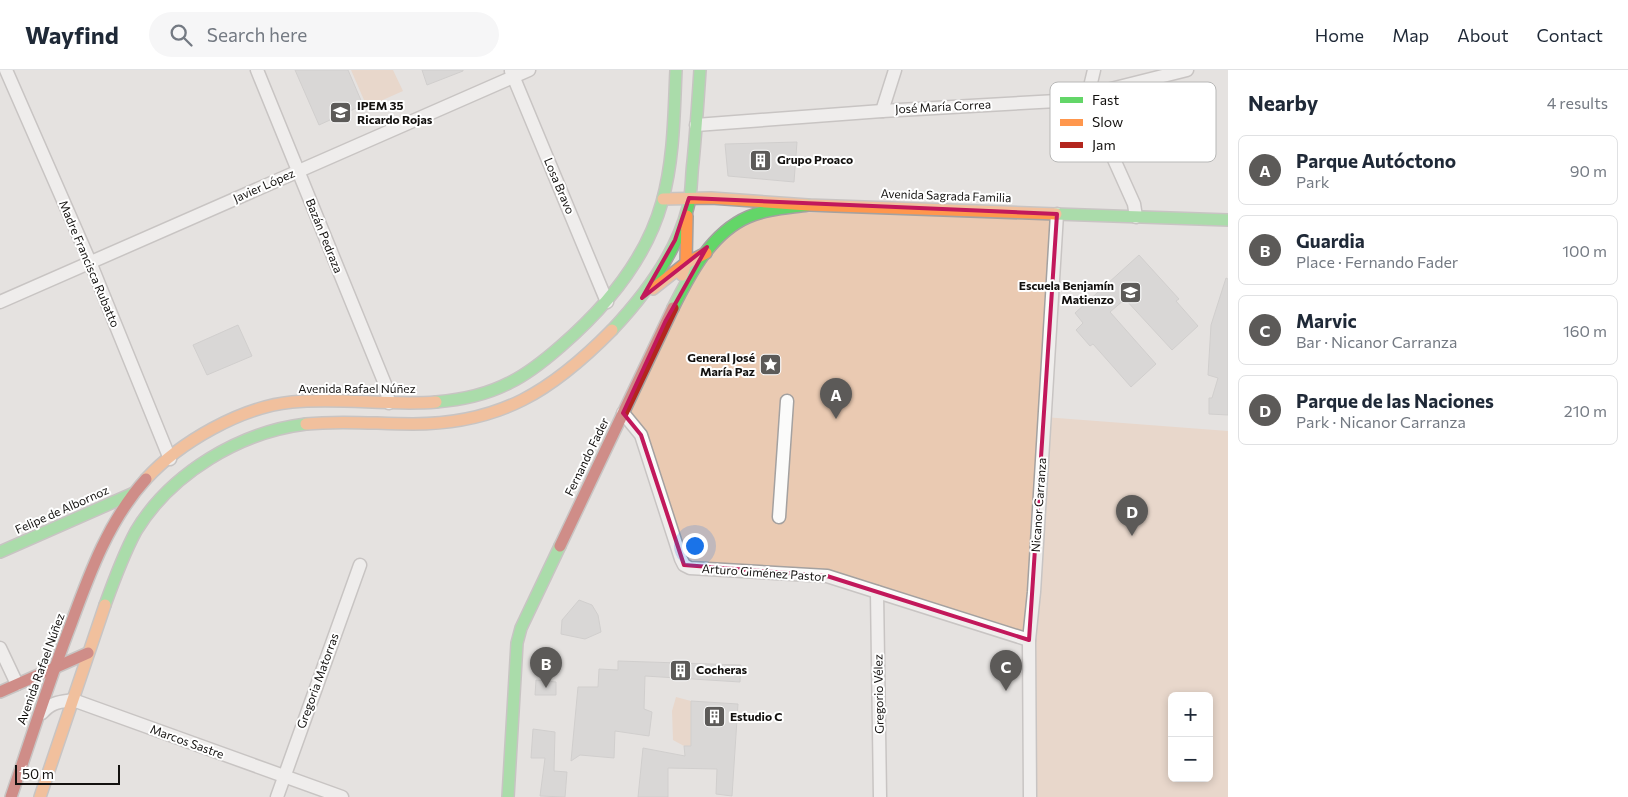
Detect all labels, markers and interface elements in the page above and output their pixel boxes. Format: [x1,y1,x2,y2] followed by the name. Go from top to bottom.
[149,12,499,57] search box
[25,20,119,49] text: Wayfind
[167,21,195,49] icon: search
[207,23,307,46] text: Search here
[1315,24,1364,46] text: Home
[1392,24,1429,46] text: Map
[1457,24,1509,46] text: About
[1537,24,1603,46] text: Contact
[1050,82,1216,162] legend
[1248,90,1318,115] text: Nearby
[1092,91,1119,108] text: Fast
[1547,93,1608,112] text: 4 results
[895,96,991,117] street label: José María Correa
[357,98,433,126] place label: IPEM 35 Ricardo Rojas
[329,101,353,125] school or university icon: IPEM 35 Ricardo Rojas
[1092,113,1123,130] text: Slow
[1092,136,1116,153] text: Jam
[749,148,773,172] building icon: Grupo Proaco
[1296,149,1456,172] text: Parque Autóctono
[777,152,853,166] place label: Grupo Proaco
[542,155,578,216] street label: Losa Bravo
[1259,161,1271,180] text: A
[1570,161,1607,180] text: 90 m
[231,165,297,206] street label: Javier López
[1296,172,1329,191] text: Park
[880,186,1012,204] street label: Avenida Sagrada Familia
[304,196,346,275] street label: Bazán Pedraza
[57,198,123,329] street label: Madre Francisca Rubatto
[1296,229,1365,252] text: Guardia
[1260,241,1270,260] text: B
[1562,241,1607,260] text: 100 m
[1296,252,1458,271] text: Place · Fernando Fader
[1019,278,1114,306] place label: Escuela Benjamín Matienzo
[1118,281,1142,305] school or university icon: Escuela Benjamín Matienzo
[1296,309,1357,332] text: Marvic
[1260,321,1270,340] text: C
[1563,321,1607,340] text: 160 m
[1296,332,1457,351] text: Bar · Nicanor Carranza
[687,350,755,378] place label: General José María Paz
[759,353,783,377] place icon: General José María Paz
[820,378,852,419] pin: A
[298,381,416,395] street label: Avenida Rafael Núñez
[1296,389,1494,412] text: Parque de las Naciones
[1259,401,1271,420] text: D
[1564,401,1607,420] text: 210 m
[1296,412,1466,431] text: Park · Nicanor Carranza
[561,415,611,498] street label: Fernando Fader
[1028,457,1048,553] street label: Nicanor Carranza
[13,482,110,536] street label: Felipe de Albornoz
[1116,495,1148,536] pin: D
[682,533,708,559] your location
[701,561,827,583] street label: Arturo Giménez Pastor
[13,611,67,726] street label: Avenida Rafael Núñez
[293,631,341,730] street label: Gregoria Matorras
[530,647,562,688] pin: B
[990,650,1022,691] pin: C
[870,654,886,734] street label: Gregorio Vélez
[668,658,692,682] building icon: Cocheras
[696,662,748,676] place label: Cocheras
[1168,692,1213,782] map controls
[1168,692,1213,737] button: +
[702,705,726,729] building icon: Estudio C
[730,709,783,723] place label: Estudio C
[149,721,226,761] street label: Marcos Sastre
[1168,737,1213,782] button: −
[15,762,120,785] scale bar
[22,765,54,782] text: 50 m

